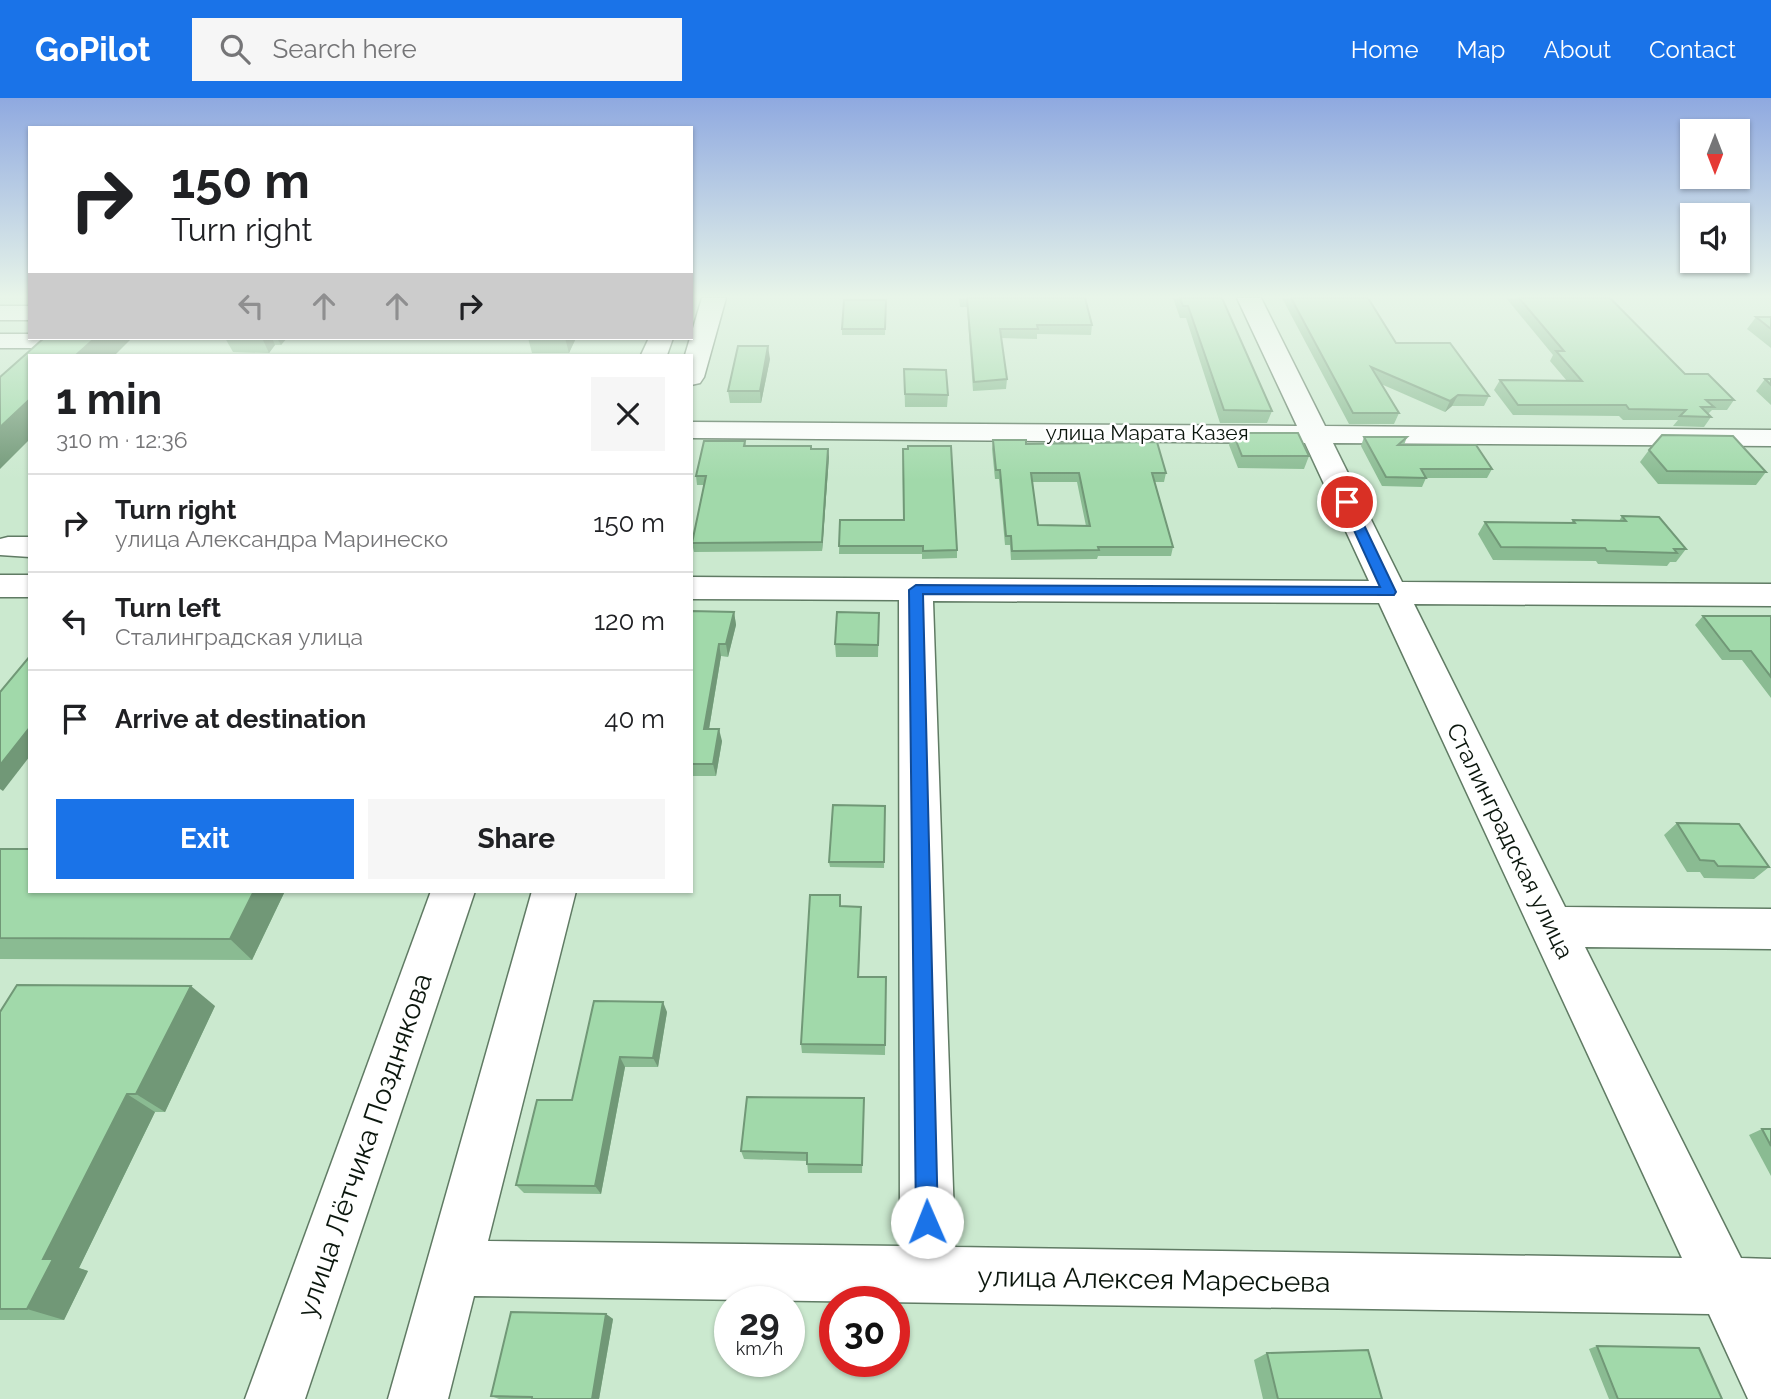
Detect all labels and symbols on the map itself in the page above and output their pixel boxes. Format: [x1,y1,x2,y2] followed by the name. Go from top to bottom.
[1680,119,1750,189] north arrow
[1045,420,1249,445] street label: улица Марата Казея
[1317,472,1377,532] pin
[1441,718,1580,963] street label: Сталинградская улица
[290,969,439,1322] street label: улица Лётчика Позднякова
[890,1185,964,1259] position arrow
[977,1260,1331,1299] street label: улица Алексея Маресьева
[819,1286,910,1377] speed limit sign: 30

